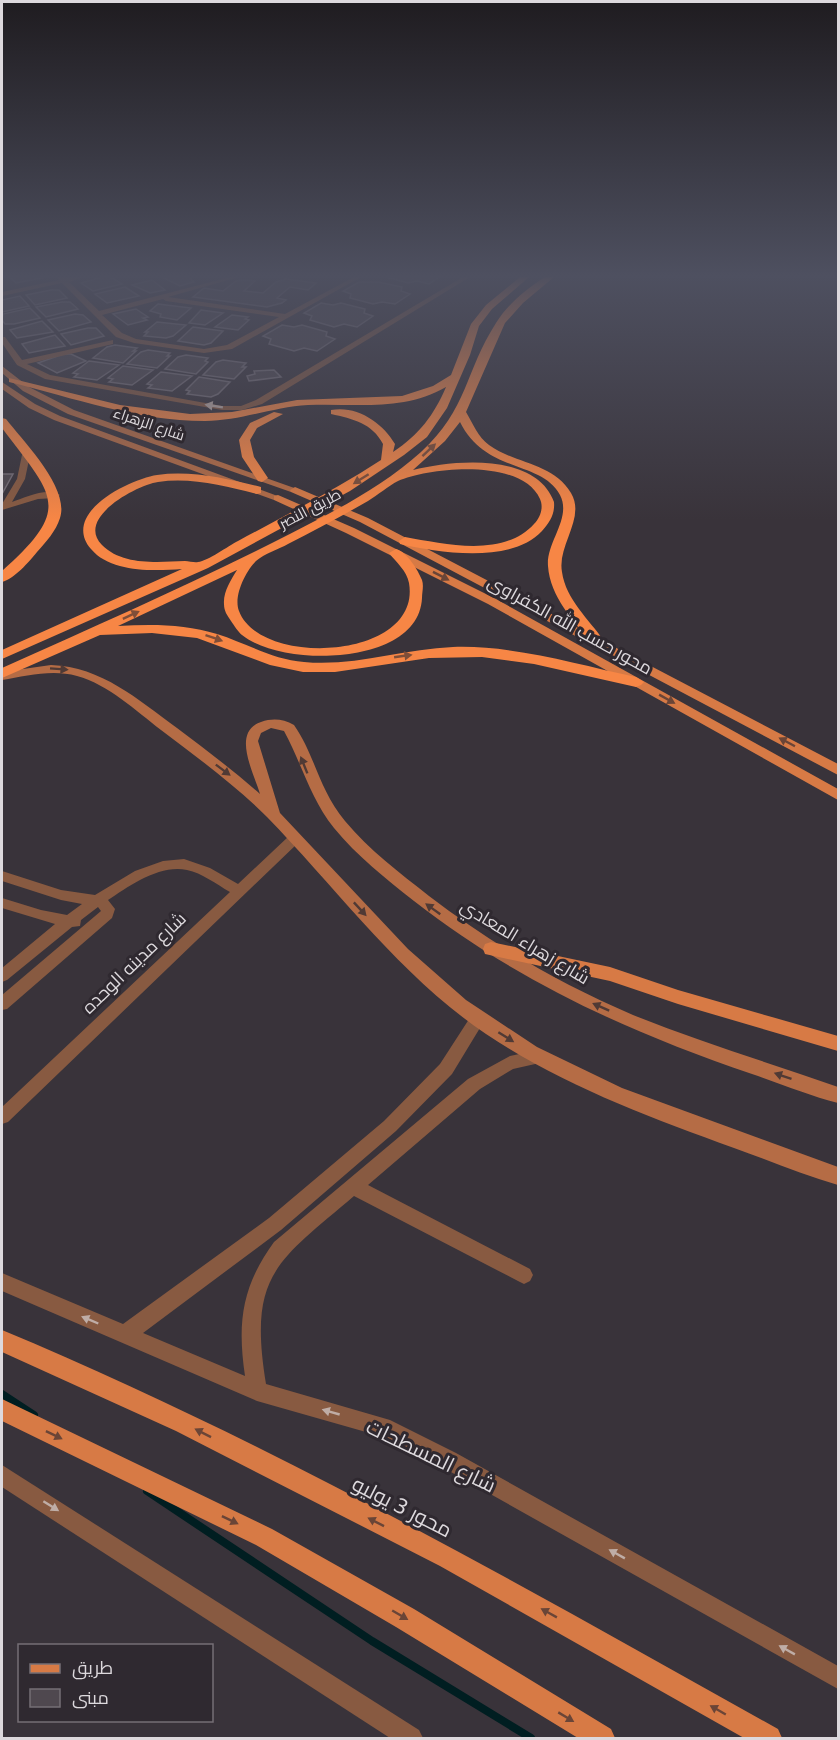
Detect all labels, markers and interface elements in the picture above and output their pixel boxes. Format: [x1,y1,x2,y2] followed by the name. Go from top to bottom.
[110,402,188,446] street label: شارع الزهراء
[204,402,223,411] one-way arrow
[422,443,437,457] one-way arrow
[353,473,369,484] one-way arrow
[274,483,345,534] street label: طريق النصر
[484,569,657,679] street label: محور حسب الله الكفراوى
[432,571,449,581] one-way arrow
[123,610,140,619] one-way arrow
[205,634,223,644] one-way arrow
[393,652,412,661] one-way arrow
[50,665,69,674] one-way arrow
[659,694,676,704] one-way arrow
[778,737,795,747] one-way arrow
[299,756,309,774] one-way arrow
[215,764,230,776] one-way arrow
[455,893,595,992] street label: شارع زهراء المعادي
[353,901,367,916] one-way arrow
[425,902,441,915] one-way arrow
[76,906,191,1019] street label: شارع مدينه الوحده
[592,1003,609,1012] one-way arrow
[498,1031,514,1042] one-way arrow
[774,1070,792,1080] one-way arrow
[81,1315,99,1324] one-way arrow
[322,1407,340,1416] one-way arrow
[362,1412,501,1499] street label: شارع المسطحات
[194,1428,211,1438] one-way arrow
[46,1431,63,1440] one-way arrow
[348,1469,457,1543] street label: محور 3 يوليو
[43,1500,59,1511] one-way arrow
[221,1516,238,1525] one-way arrow
[368,1517,385,1527] one-way arrow
[609,1549,625,1560] one-way arrow
[540,1608,557,1618] one-way arrow
[392,1610,408,1621] one-way arrow
[18,1644,213,1722] legend
[779,1645,796,1655] one-way arrow
[72,1655,113,1680] text: طريق
[72,1685,109,1709] text: مبنى
[710,1704,726,1715] one-way arrow
[558,1712,574,1723] one-way arrow

